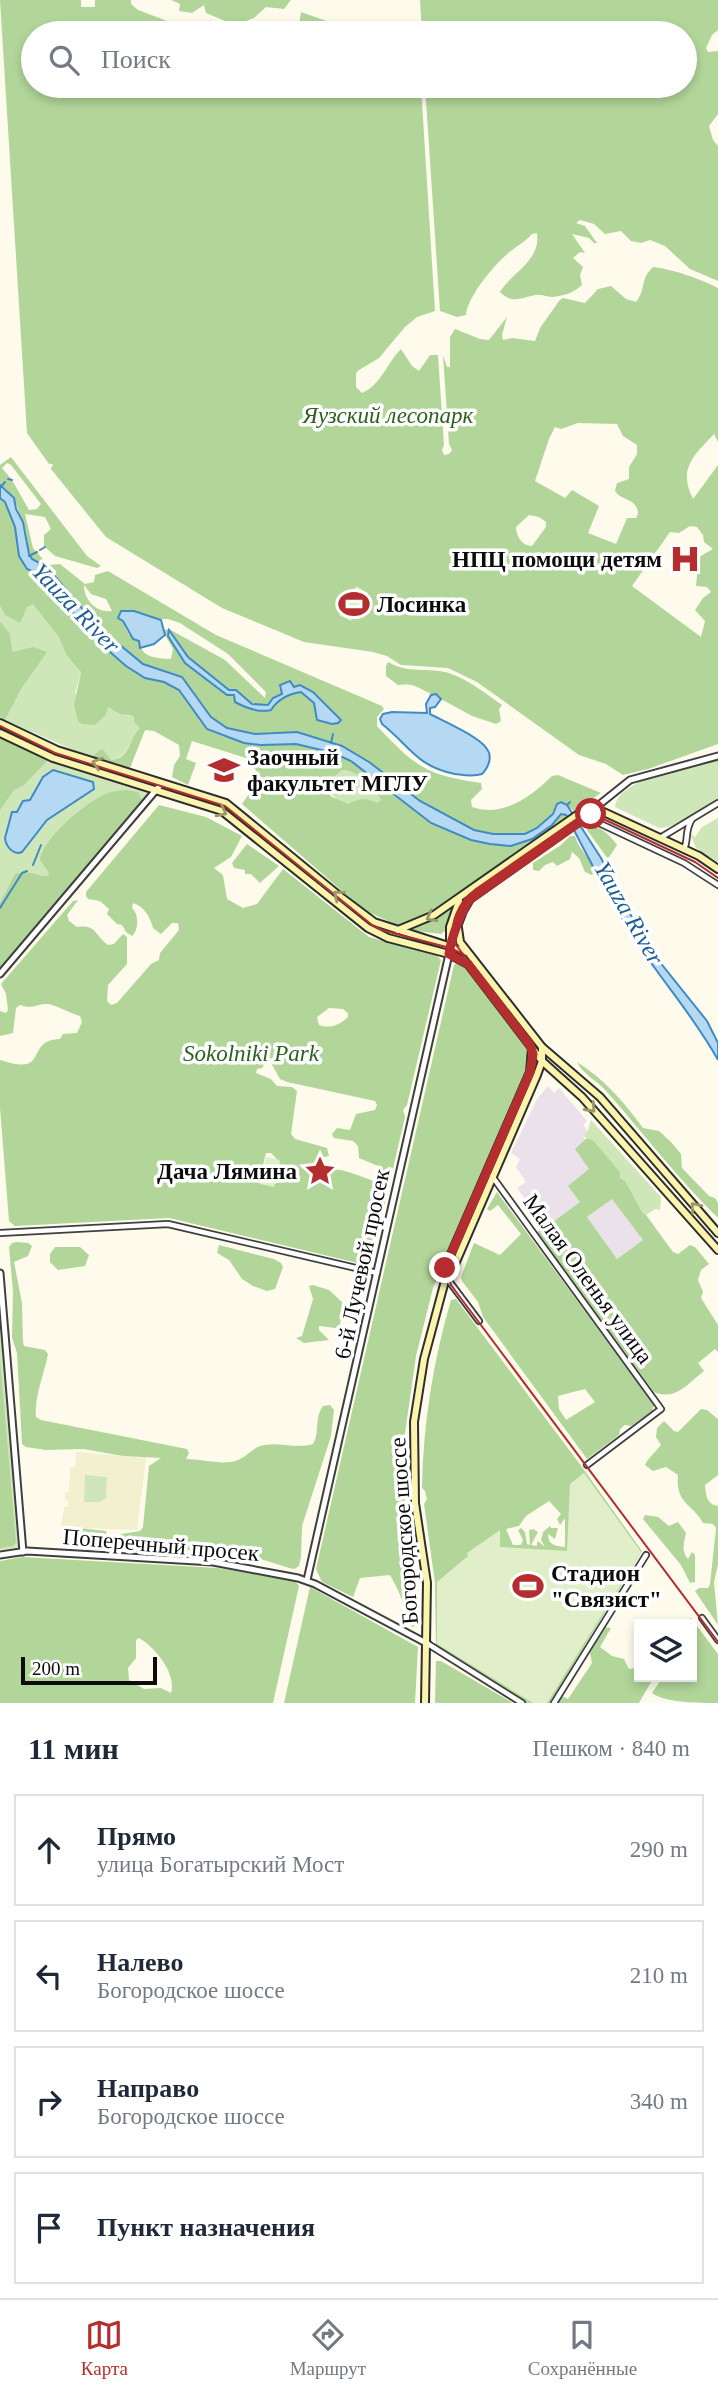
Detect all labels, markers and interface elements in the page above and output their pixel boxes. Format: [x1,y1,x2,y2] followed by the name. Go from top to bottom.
[21,21,697,98] search box
[45,41,83,79] icon: search
[101,45,171,74] text: Поиск
[302,403,473,428] park label: Яузский лесопарк
[668,542,702,576] hospital icon: НПЦ помощи детям
[452,547,662,572] place label: НПЦ помощи детям
[27,558,126,659] water label: Yauza River
[337,587,371,621] sports icon: Лосинка
[377,592,467,617] place label: Лосинка
[247,745,428,796] place label: Заочный факультет МГЛУ
[207,753,241,787] school or university icon: Заочный факультет МГЛУ
[91,756,103,771] one-way arrow
[575,798,606,829] route start
[215,804,227,818] one-way arrow
[589,857,669,970] water label: Yauza River
[334,891,347,903] one-way arrow
[425,909,438,922] one-way arrow
[183,1041,320,1066] park label: Sokolniki Park
[583,1100,596,1113] one-way arrow
[303,1154,337,1188] place icon: Дача Лямина
[157,1159,297,1184] place label: Дача Лямина
[330,1166,395,1361] street label: 6-й Лучевой просек
[518,1189,658,1369] street label: Малая Оленья улица
[691,1202,703,1215] one-way arrow
[429,1252,460,1283] route end
[385,1436,423,1626] street label: Богородское шоссе
[62,1524,261,1566] street label: Поперечный просек
[551,1561,662,1612] place label: Стадион "Связист"
[511,1569,545,1603] sports icon: Стадион "Связист"
[634,1619,697,1682] map controls
[634,1619,697,1682] button: layers
[21,1654,158,1686] scale bar
[32,1658,80,1679] text: 200 m
[28,1732,119,1765] text: 11 мин
[533,1736,690,1761] text: Пешком · 840 m
[97,1822,176,1851] text: Прямо
[30,1831,68,1869] icon: ahead
[630,1837,688,1862] text: 290 m
[97,1852,344,1877] text: улица Богатырский Мост
[97,1948,183,1977] text: Налево
[30,1957,68,1995] icon: left
[630,1963,688,1988] text: 210 m
[97,1978,285,2003] text: Богородское шоссе
[97,2074,199,2103] text: Направо
[30,2083,68,2121] icon: right
[630,2089,688,2114] text: 340 m
[97,2104,285,2129] text: Богородское шоссе
[30,2209,68,2247] icon: arrive
[97,2213,315,2242] text: Пункт назначения
[81,2316,128,2380] tab: Карта
[290,2316,366,2380] tab: Маршрут
[528,2316,637,2380] tab: Сохранённые

